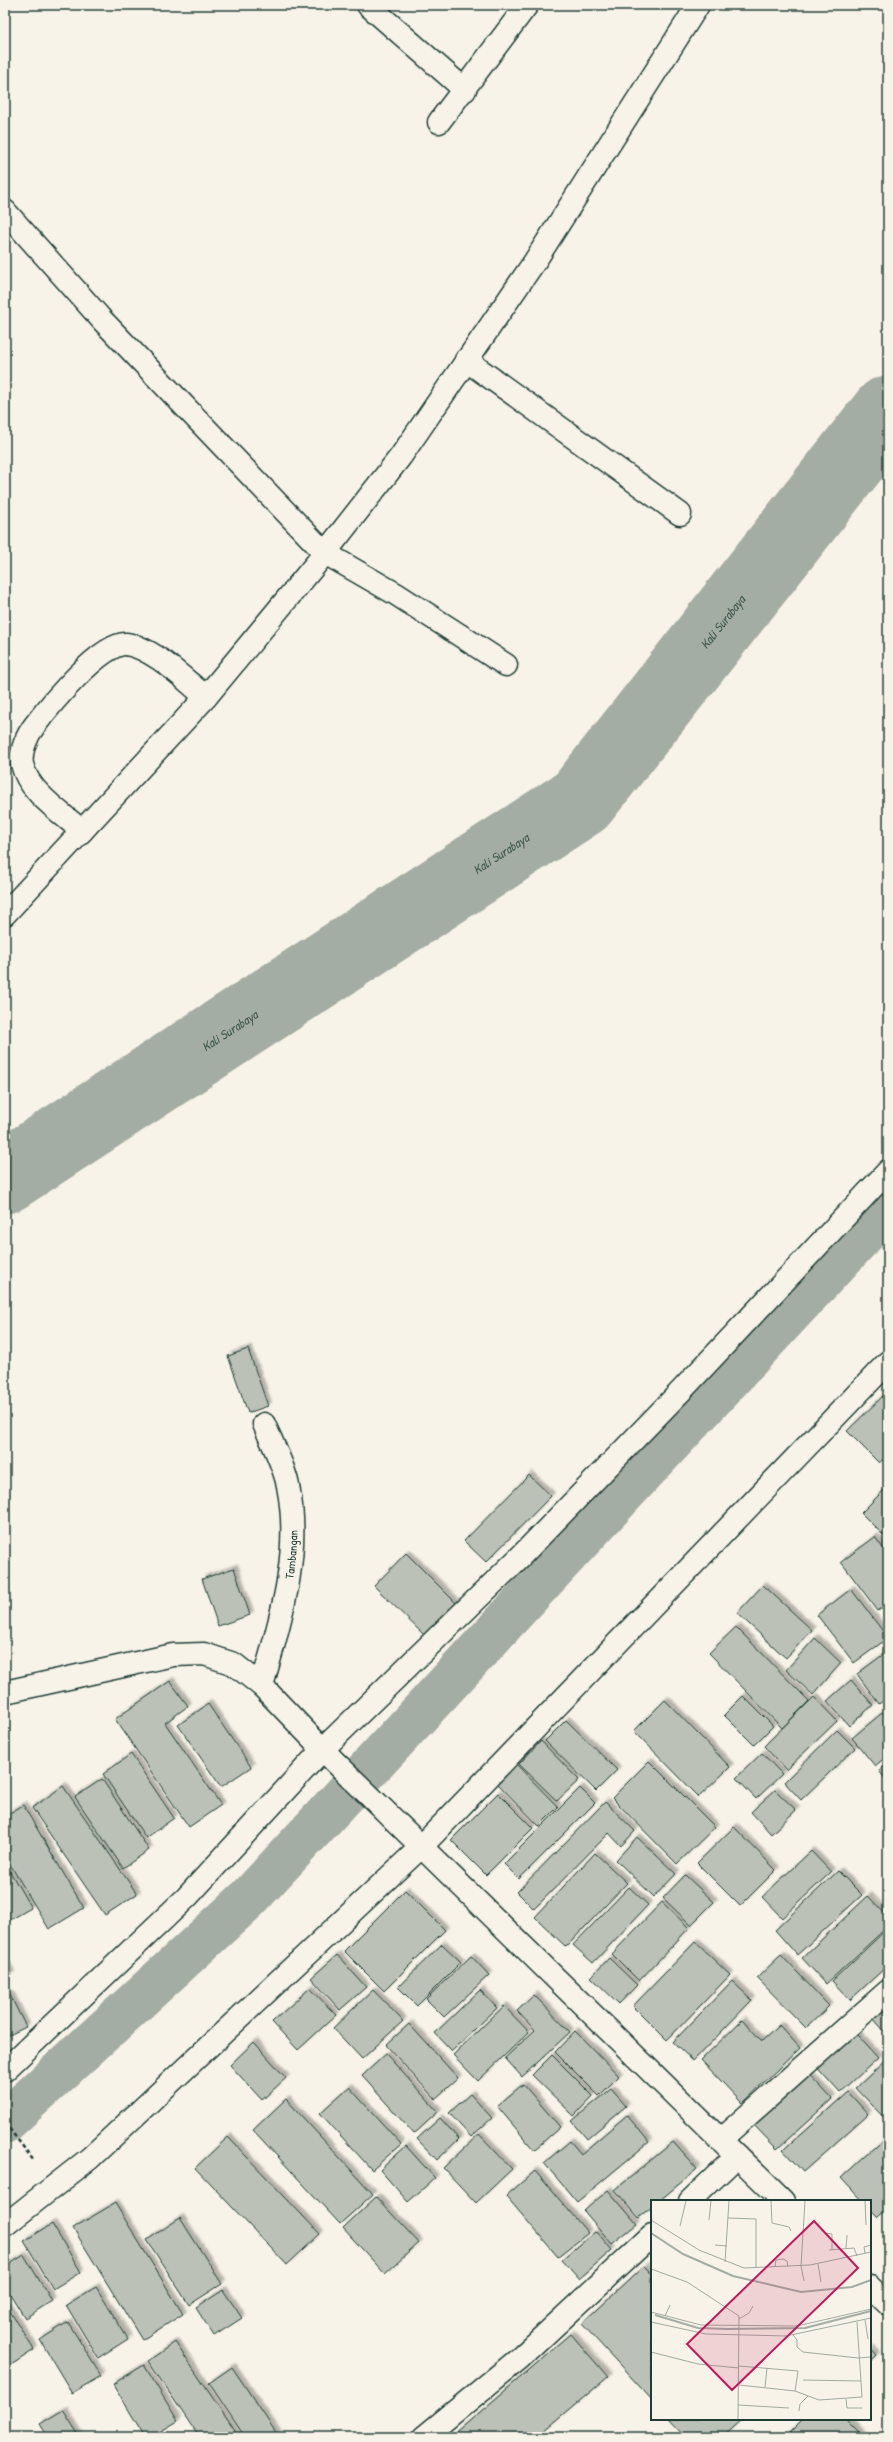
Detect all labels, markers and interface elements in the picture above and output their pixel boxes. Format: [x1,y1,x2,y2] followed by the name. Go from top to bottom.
[696,590,750,652] water label: Kali Surabaya
[469,827,534,878] water label: Kali Surabaya
[198,1005,263,1055] water label: Kali Surabaya
[280,1530,301,1580] street label: Tambangan
[651,2200,871,2420] inset map

